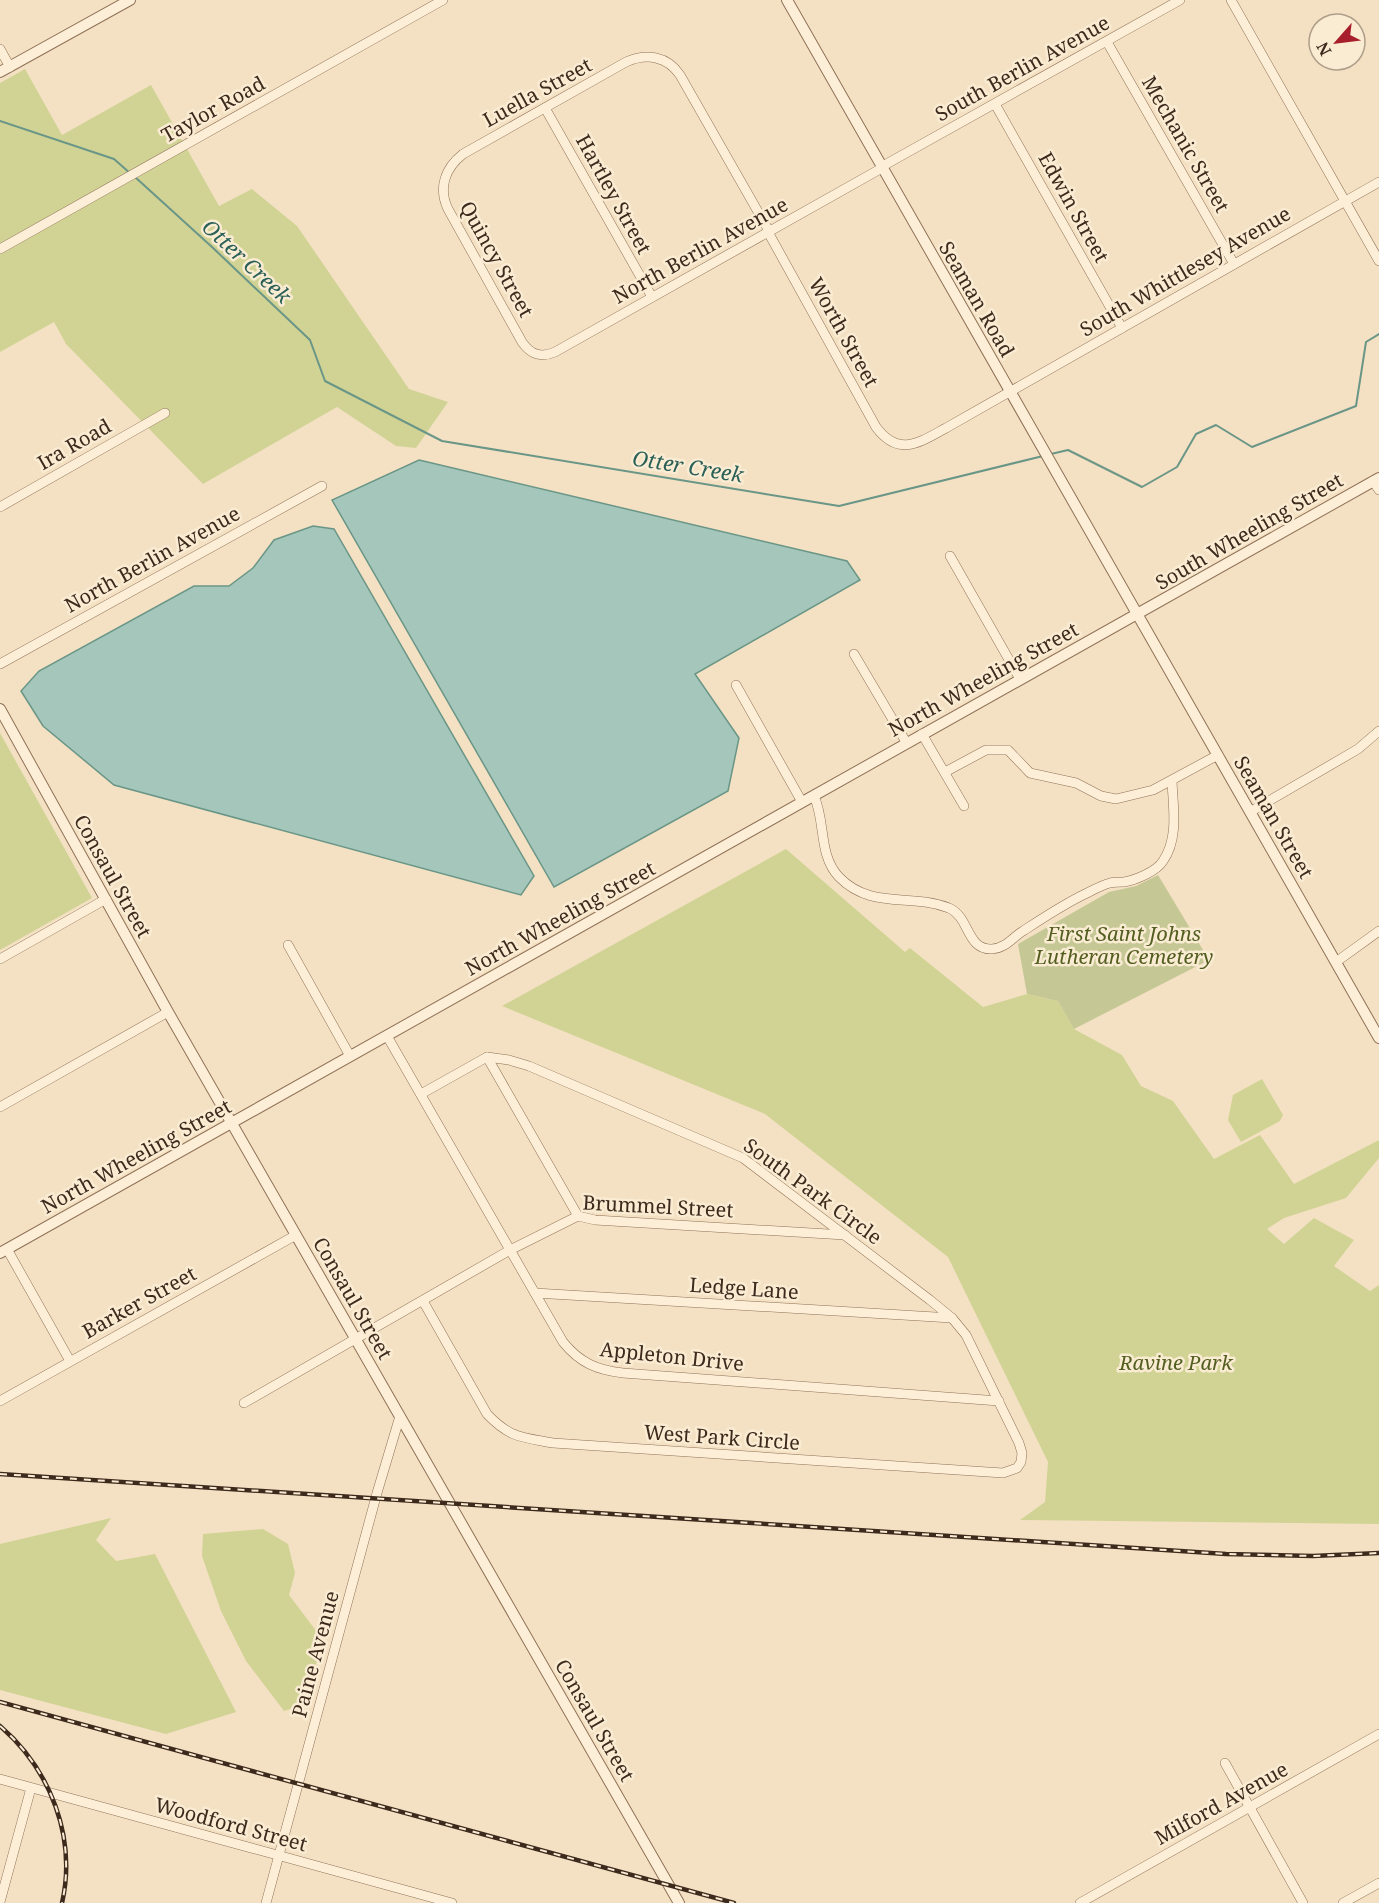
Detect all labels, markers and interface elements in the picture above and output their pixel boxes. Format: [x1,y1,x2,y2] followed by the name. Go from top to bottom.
[930,9,1114,127] street label: South Berlin Avenue
[1307,12,1367,72] north arrow
[1311,38,1336,60] text: N
[478,51,596,133] street label: Luella Street
[156,69,270,149] street label: Taylor Road
[1136,71,1236,217] street label: Mechanic Street
[570,129,658,259] street label: Hartley Street
[1033,147,1115,267] street label: Edwin Street
[608,191,792,309] street label: North Berlin Avenue
[454,196,540,322] street label: Quincy Street
[1075,200,1295,342] street label: South Whittlesey Avenue
[197,213,298,310] water label: Otter Creek
[933,236,1021,362] street label: Seaman Road
[803,272,885,392] street label: Worth Street
[32,412,116,476] street label: Ira Road
[631,443,746,489] water label: Otter Creek
[1150,466,1348,596] street label: South Wheeling Street
[60,500,244,618] street label: North Berlin Avenue
[883,615,1083,743] street label: North Wheeling Street
[1228,751,1320,883] street label: Seaman Street
[68,810,158,942] street label: Consaul Street
[460,854,660,982] street label: North Wheeling Street
[1034,920,1213,970] park label: First Saint Johns Lutheran Cemetery
[36,1092,236,1220] street label: North Wheeling Street
[738,1132,888,1250] street label: South Park Circle
[582,1189,734,1223] street label: Brummel Street
[307,1232,399,1364] street label: Consaul Street
[77,1260,201,1344] street label: Barker Street
[688,1271,800,1305] street label: Ledge Lane
[599,1335,745,1377] street label: Appleton Drive
[1118,1349,1233,1376] park label: Ravine Park
[643,1418,801,1456] street label: West Park Circle
[285,1588,345,1720] street label: Paine Avenue
[549,1654,641,1786] street label: Consaul Street
[1149,1755,1293,1851] street label: Milford Avenue
[152,1791,310,1857] street label: Woodford Street

